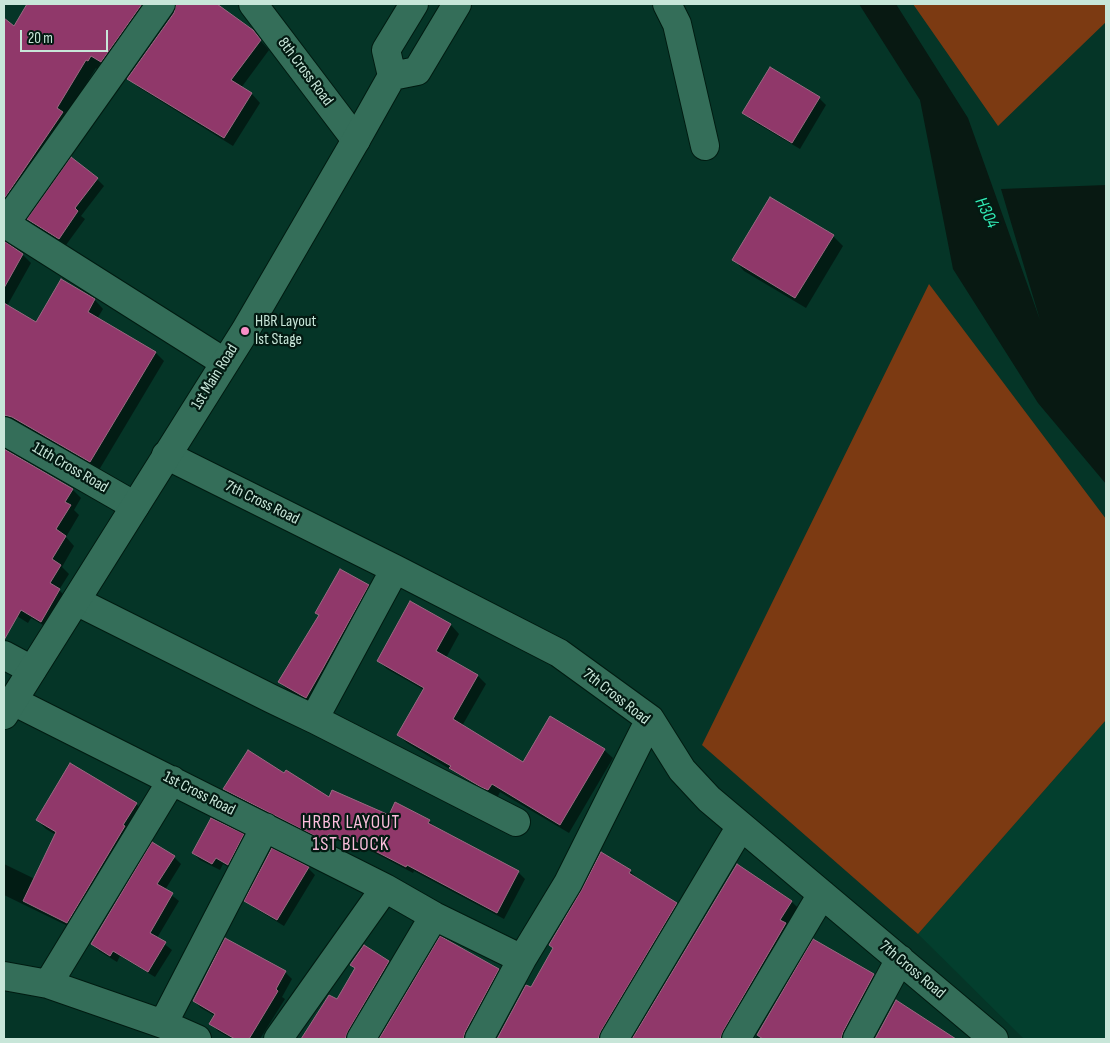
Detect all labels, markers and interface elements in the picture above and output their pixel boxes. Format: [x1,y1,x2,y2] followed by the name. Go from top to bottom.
[22,20,110,52] scale bar
[28,29,53,48] text: 20 m
[273,34,337,110] street label: 8th Cross Road
[969,194,1003,232] water label: H304
[255,312,316,350] place label: HBR Layout Ist Stage
[239,325,251,337] marker: HBR Layout Ist Stage
[187,341,243,413] street label: 1st Main Road
[29,439,111,497] street label: 11th Cross Road
[222,477,302,529] street label: 7th Cross Road
[579,665,653,729] street label: 7th Cross Road
[160,768,238,820] street label: 1st Cross Road
[300,812,402,856] district label: HRBR LAYOUT 1ST BLOCK
[875,937,949,1003] street label: 7th Cross Road

